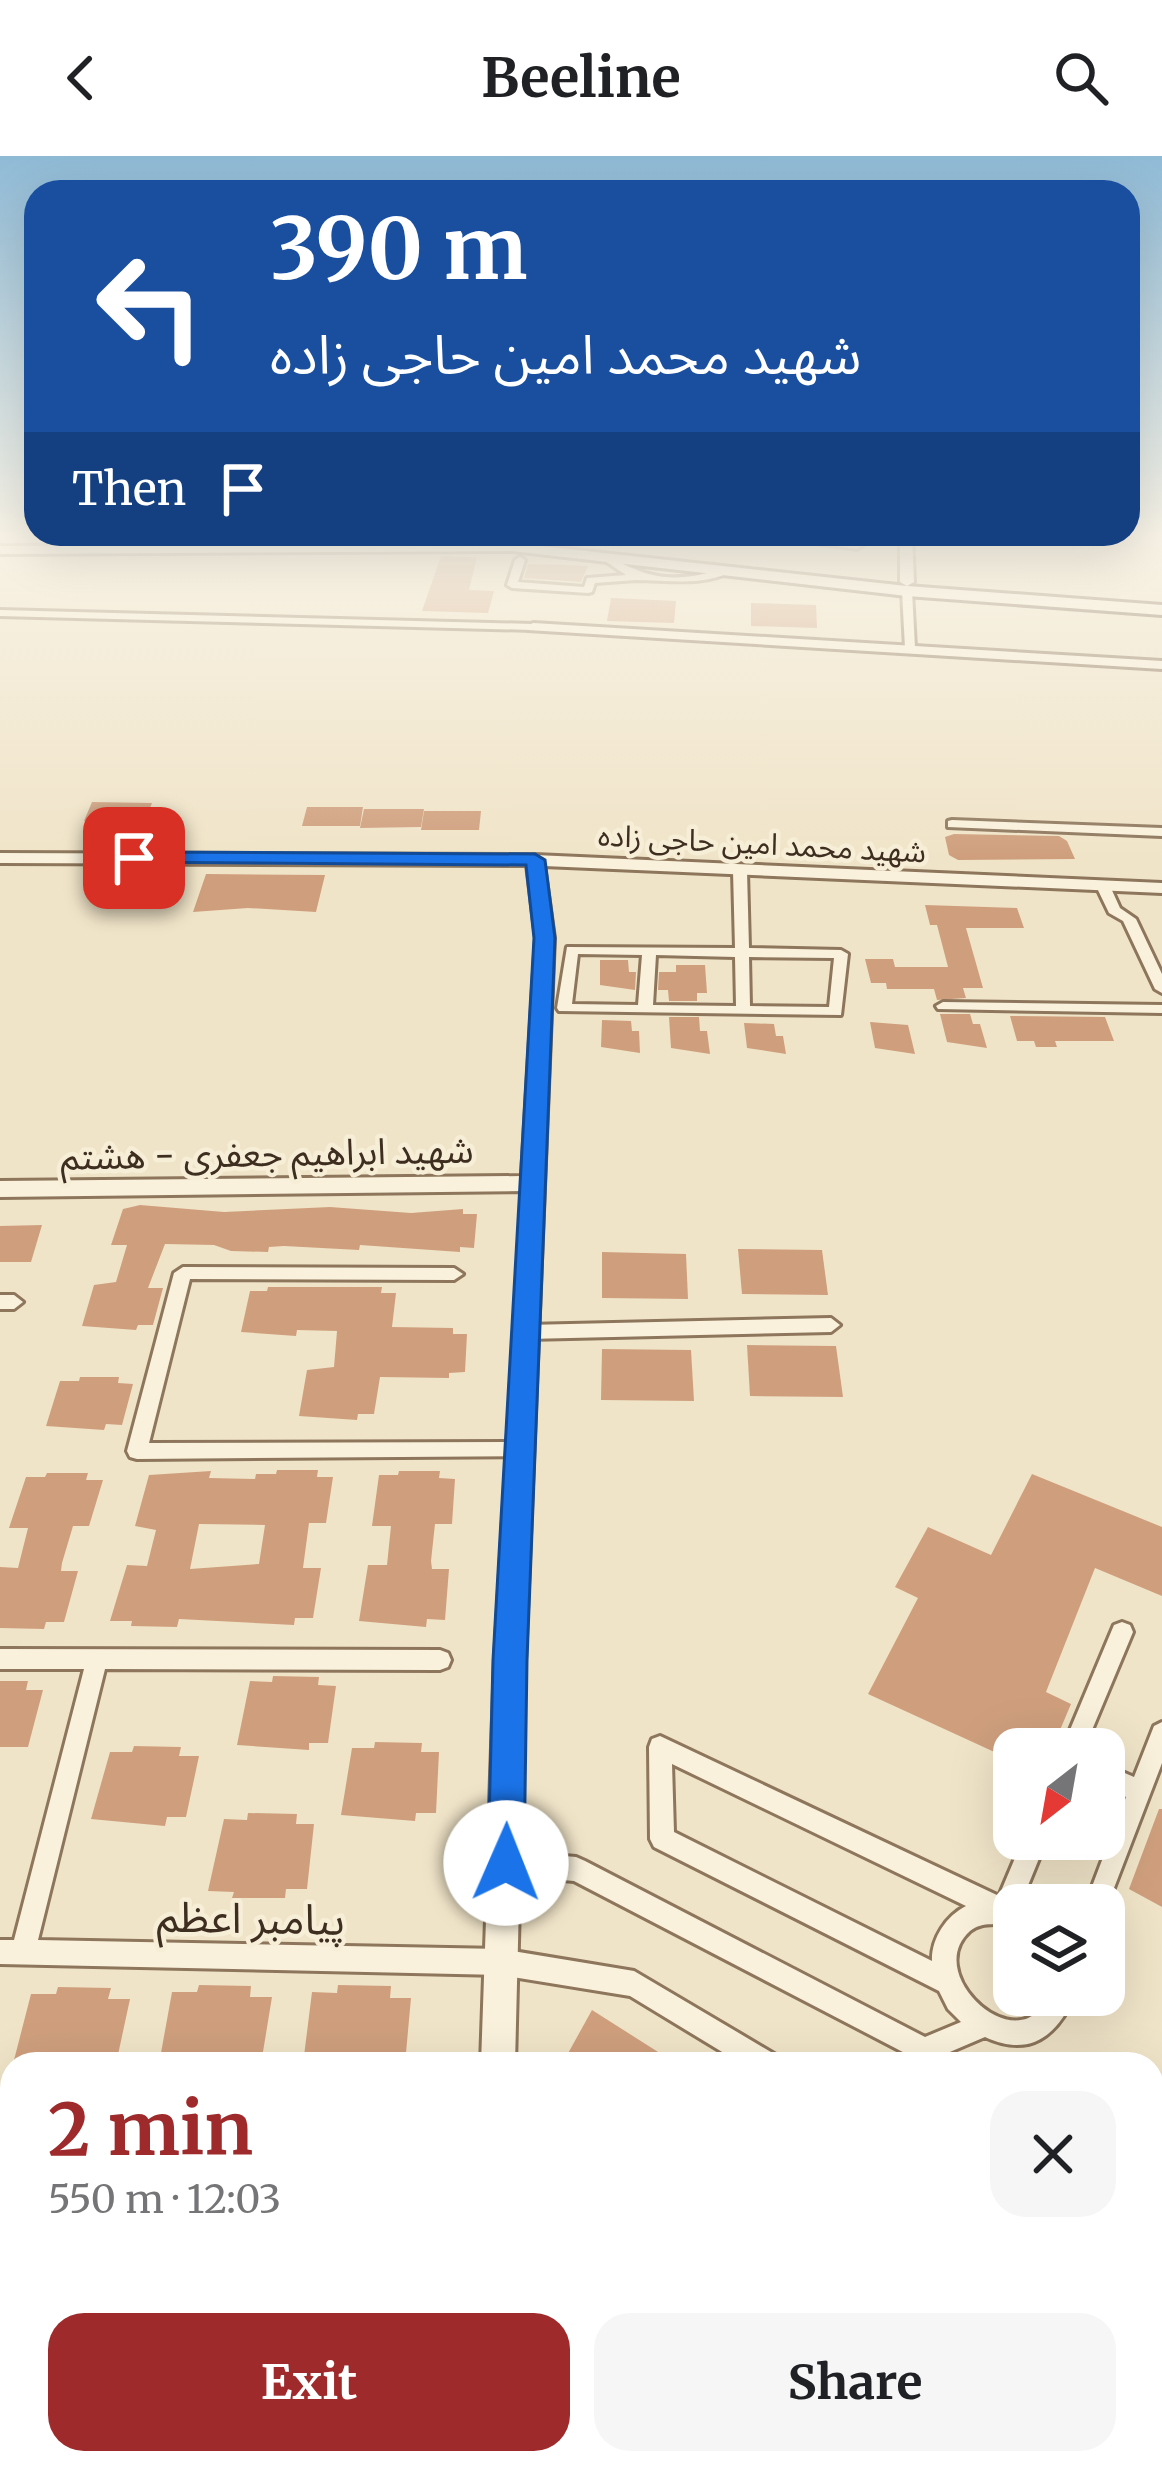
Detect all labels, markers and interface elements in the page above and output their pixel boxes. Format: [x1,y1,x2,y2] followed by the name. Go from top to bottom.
[481,44,681,112] text: Beeline
[48,45,114,111] icon: back
[1048,45,1114,111] icon: search
[270,196,528,302] text: 390 m
[72,228,228,384] icon: left
[270,321,861,389] text: شهید محمد امین حاجی زاده
[210,456,276,522] icon: arrive
[72,461,186,517] text: Then
[83,807,185,909] pin
[597,815,927,871] street label: شهید محمد امین حاجی زاده
[101,825,167,891] icon: arrive
[60,1127,474,1185] street label: شهید ابراهیم جعفری - هشتم
[993,1728,1125,1860] north arrow
[993,1728,1125,2016] map controls
[443,1800,569,1926] position arrow
[993,1884,1125,2016] button: layers
[156,1890,345,1952] street label: پیامبر اعظم
[48,2084,253,2175] text: 2 min
[990,2091,1116,2217] button: close
[48,2175,281,2224] text: 550 m · 12:03
[48,2313,570,2451] button: Exit
[594,2313,1116,2451] button: Share

